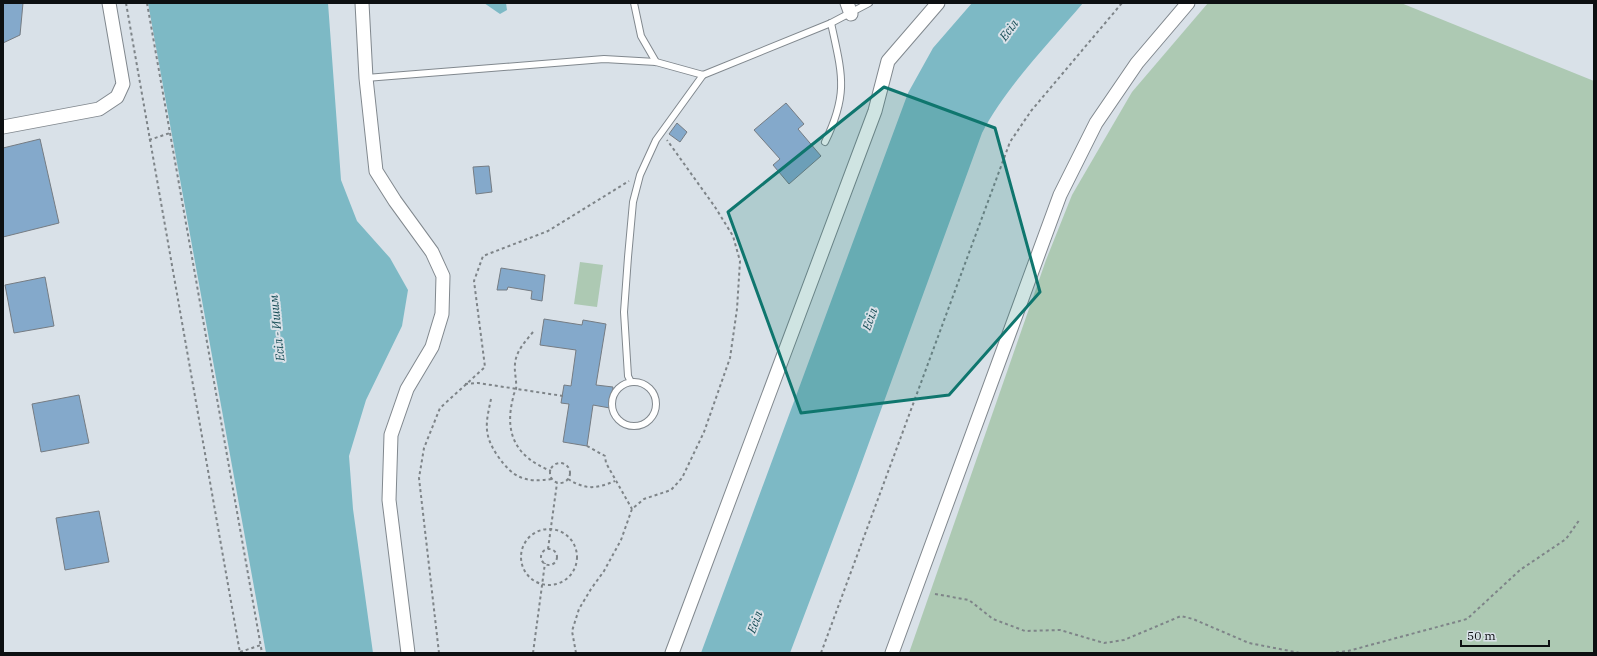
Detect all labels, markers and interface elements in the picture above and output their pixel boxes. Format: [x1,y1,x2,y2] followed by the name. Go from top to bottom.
[995,16,1021,44] water label: Есіл
[266,294,288,363] water label: Есіл - Ишим
[858,306,880,333] water label: Есіл
[743,608,766,636] water label: Есіл
[1461,622,1549,648] scale bar
[1467,628,1496,643] text: 50 m

